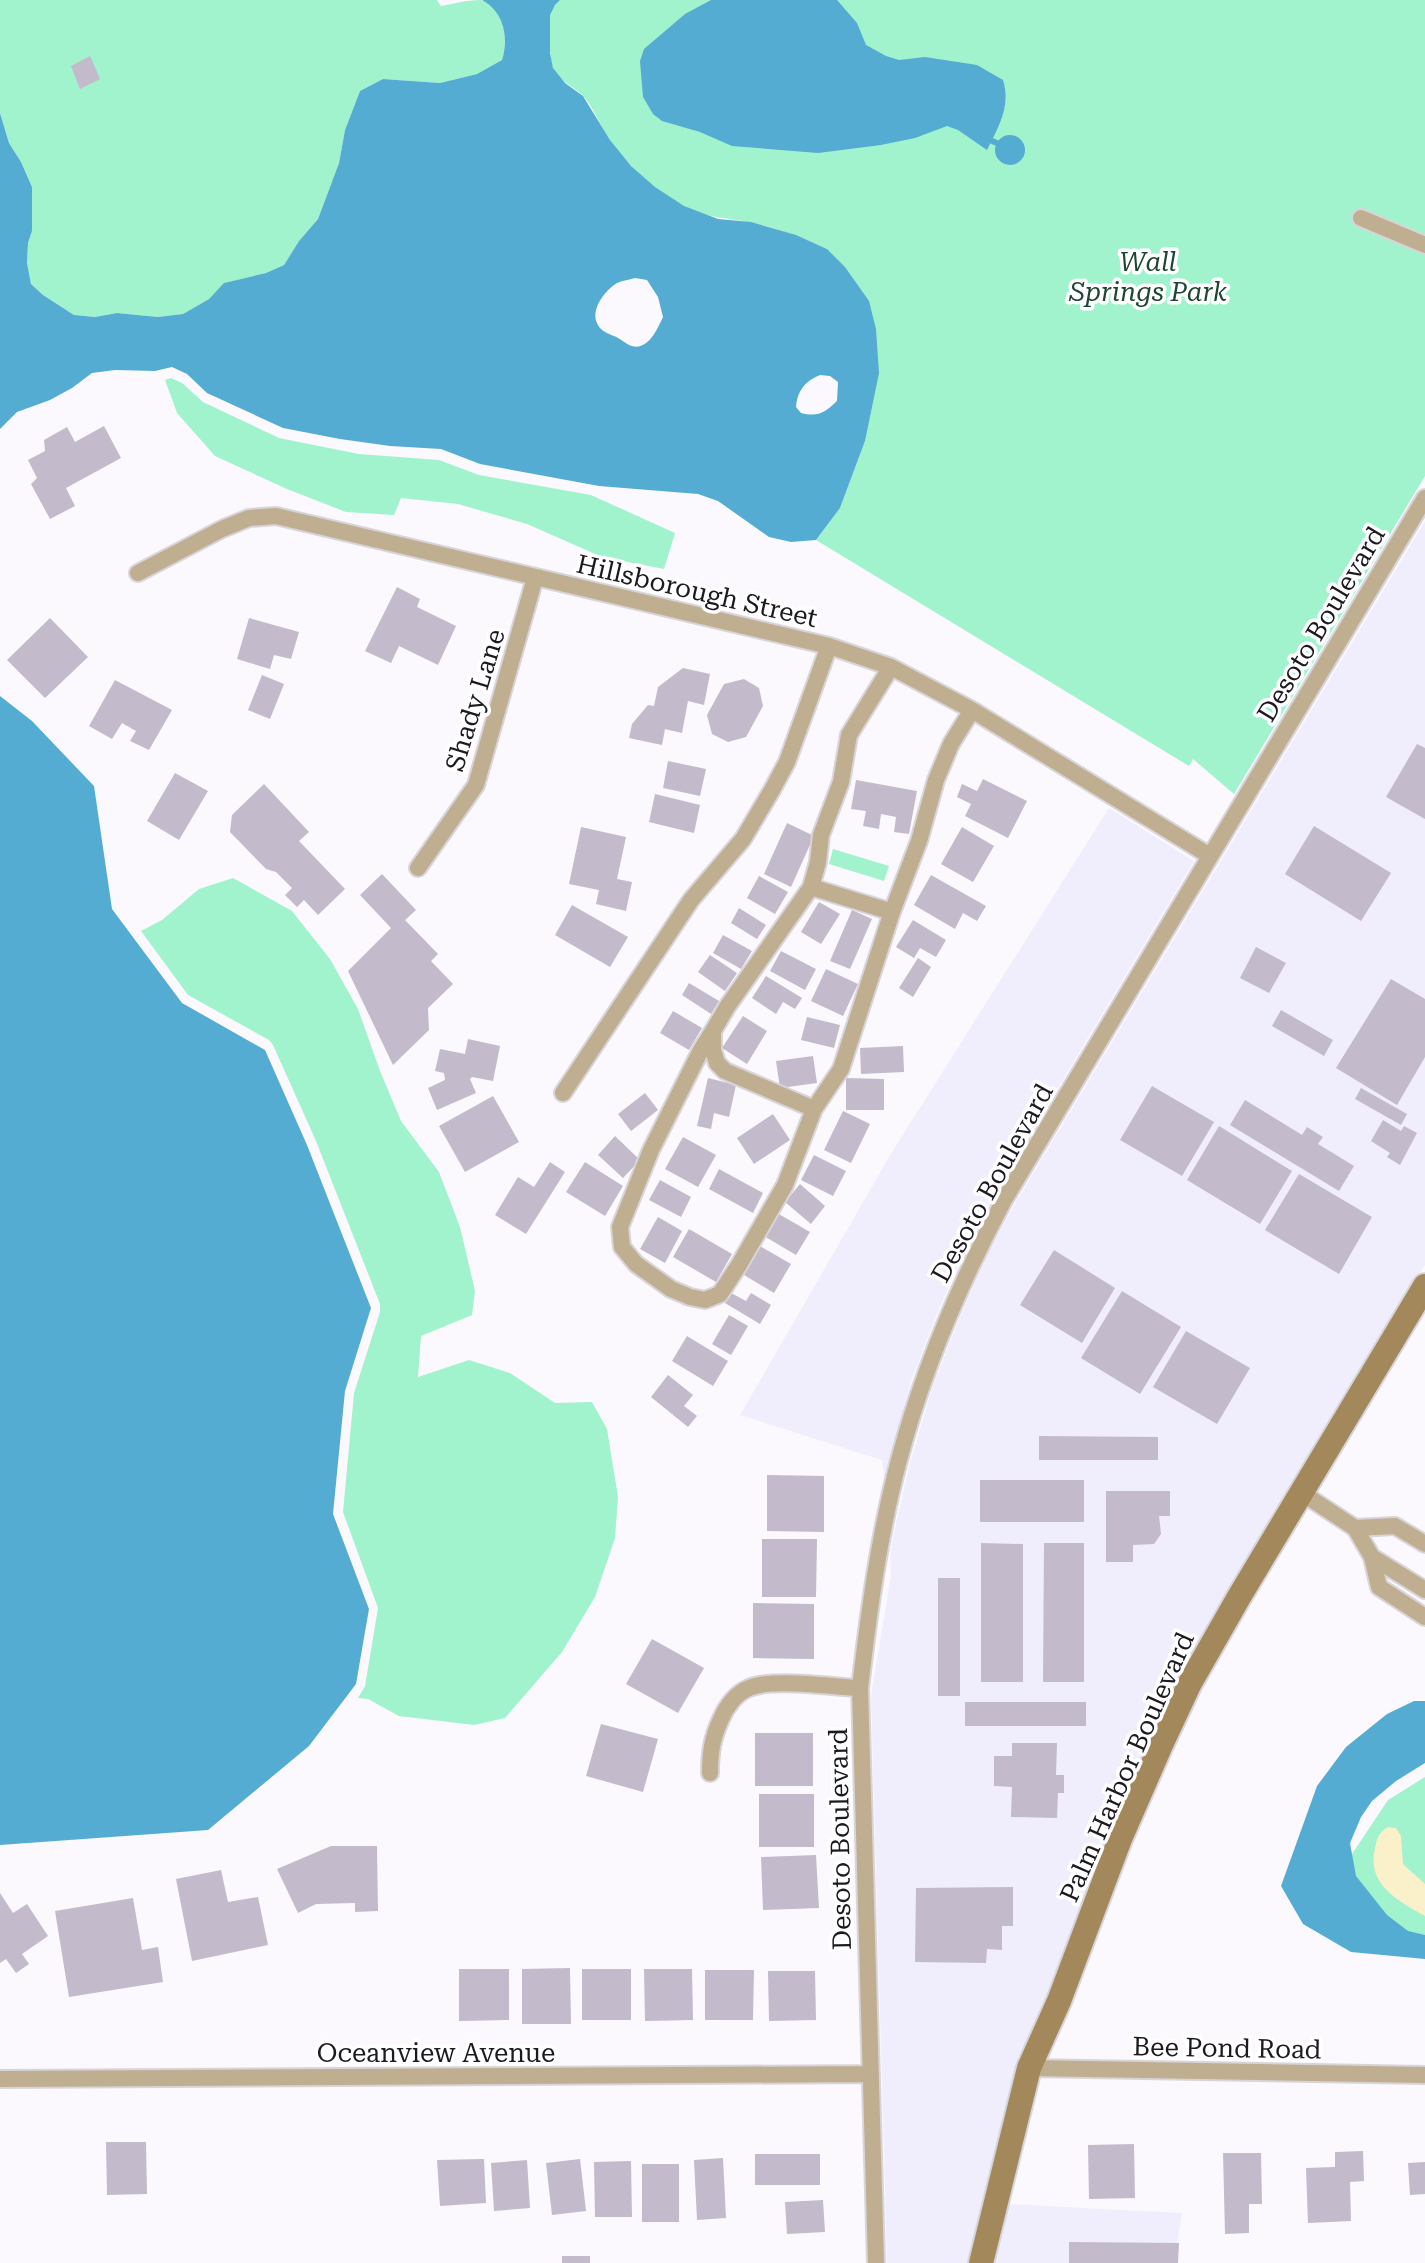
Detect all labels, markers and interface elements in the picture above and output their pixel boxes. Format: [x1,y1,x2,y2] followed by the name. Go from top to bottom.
[1068,247,1228,307] park label: Wall Springs Park
[1251,521,1391,727] street label: Desoto Boulevard
[574,549,821,633] street label: Hillsborough Street
[439,625,511,775] street label: Shady Lane
[925,1078,1059,1287] street label: Desoto Boulevard
[1054,1627,1200,1907] street label: Palm Harbor Boulevard
[823,1727,857,1950] street label: Desoto Boulevard
[1132,2031,1322,2065] street label: Bee Pond Road
[317,2038,555,2068] street label: Oceanview Avenue

